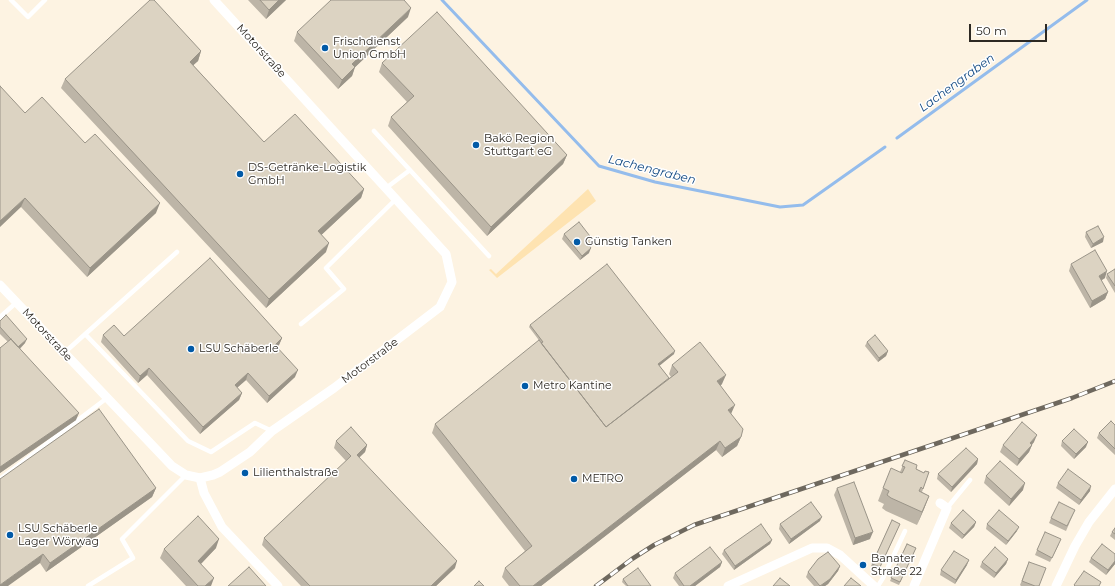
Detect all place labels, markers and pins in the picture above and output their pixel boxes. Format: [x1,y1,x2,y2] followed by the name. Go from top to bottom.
[333,35,406,61] place label: Frischdienst Union GmbH
[320,43,330,53] marker: Frischdienst Union GmbH
[484,132,554,158] place label: Bakö Region Stuttgart eG
[471,140,481,150] marker: Bakö Region Stuttgart eG
[248,161,366,187] place label: DS-Getränke-Logistik GmbH
[235,169,245,179] marker: DS-Getränke-Logistik GmbH
[585,235,672,249] place label: Günstig Tanken
[572,237,582,247] marker: Günstig Tanken
[199,342,279,356] place label: LSU Schäberle
[186,344,196,354] marker: LSU Schäberle
[533,379,612,393] place label: Metro Kantine
[520,381,530,391] marker: Metro Kantine
[253,466,338,480] place label: Lilienthalstraße
[240,468,250,478] marker: Lilienthalstraße
[582,472,623,486] place label: METRO
[569,474,579,484] marker: METRO
[18,522,99,548] place label: LSU Schäberle Lager Wörwag
[5,530,15,540] marker: LSU Schäberle Lager Wörwag
[871,552,922,578] place label: Banater Straße 22
[858,560,868,570] marker: Banater Straße 22

